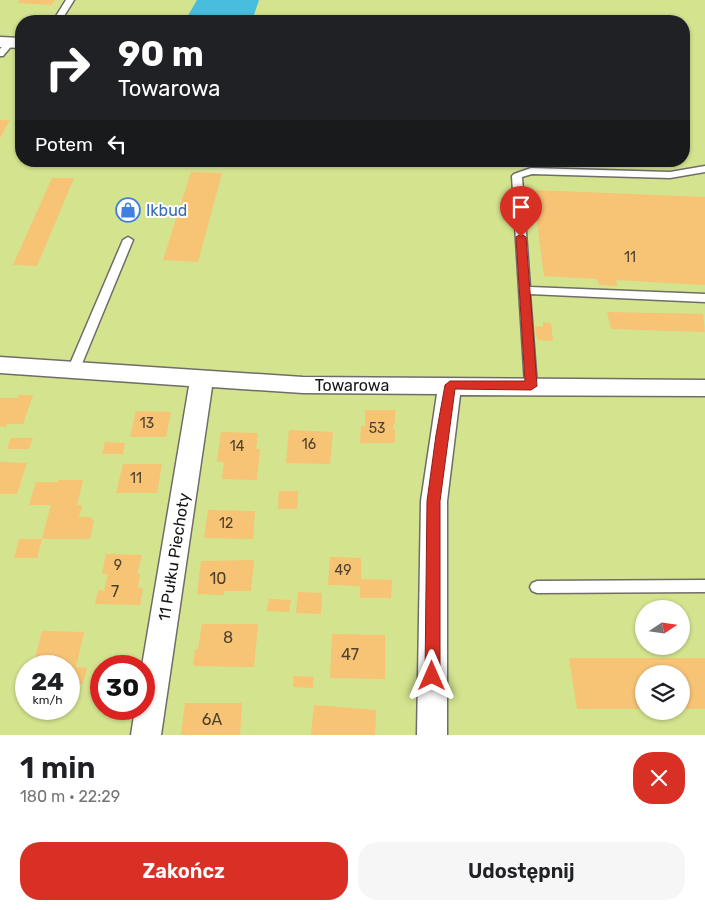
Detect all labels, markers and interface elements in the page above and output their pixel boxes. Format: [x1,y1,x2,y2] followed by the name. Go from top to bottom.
[118,33,204,75] text: 90 m
[35,35,100,100] icon: right
[118,75,220,102] text: Towarowa
[103,130,131,158] icon: left
[35,133,93,156] text: Potem
[500,186,542,237] pin
[507,193,535,221] icon: arrive
[115,197,141,223] shop icon: Ikbud
[146,201,187,220] place label: Ikbud
[624,249,636,266] house number: 11
[315,376,389,395] street label: Towarowa
[140,415,154,432] house number: 13
[369,420,385,437] house number: 53
[302,436,316,453] house number: 16
[230,438,245,455] house number: 14
[130,470,142,487] house number: 11
[154,491,194,622] street label: 11 Pułku Piechoty
[219,515,233,532] house number: 12
[114,557,122,574] house number: 9
[335,562,351,579] house number: 49
[209,569,227,588] house number: 10
[111,582,119,601] house number: 7
[635,600,690,655] north arrow
[635,600,690,720] map controls
[223,628,233,647] house number: 8
[341,645,359,664] house number: 47
[405,649,457,701] position arrow
[90,655,155,720] speed limit sign: 30
[635,665,690,720] button: layers
[31,667,64,696] text: 24
[33,693,62,707] text: km/h
[202,710,222,729] house number: 6A
[20,750,95,786] text: 1 min
[633,752,685,804] button: close
[20,787,120,806] text: 180 m · 22:29
[20,842,348,900] button: Zakończ
[358,842,685,900] button: Udostępnij

